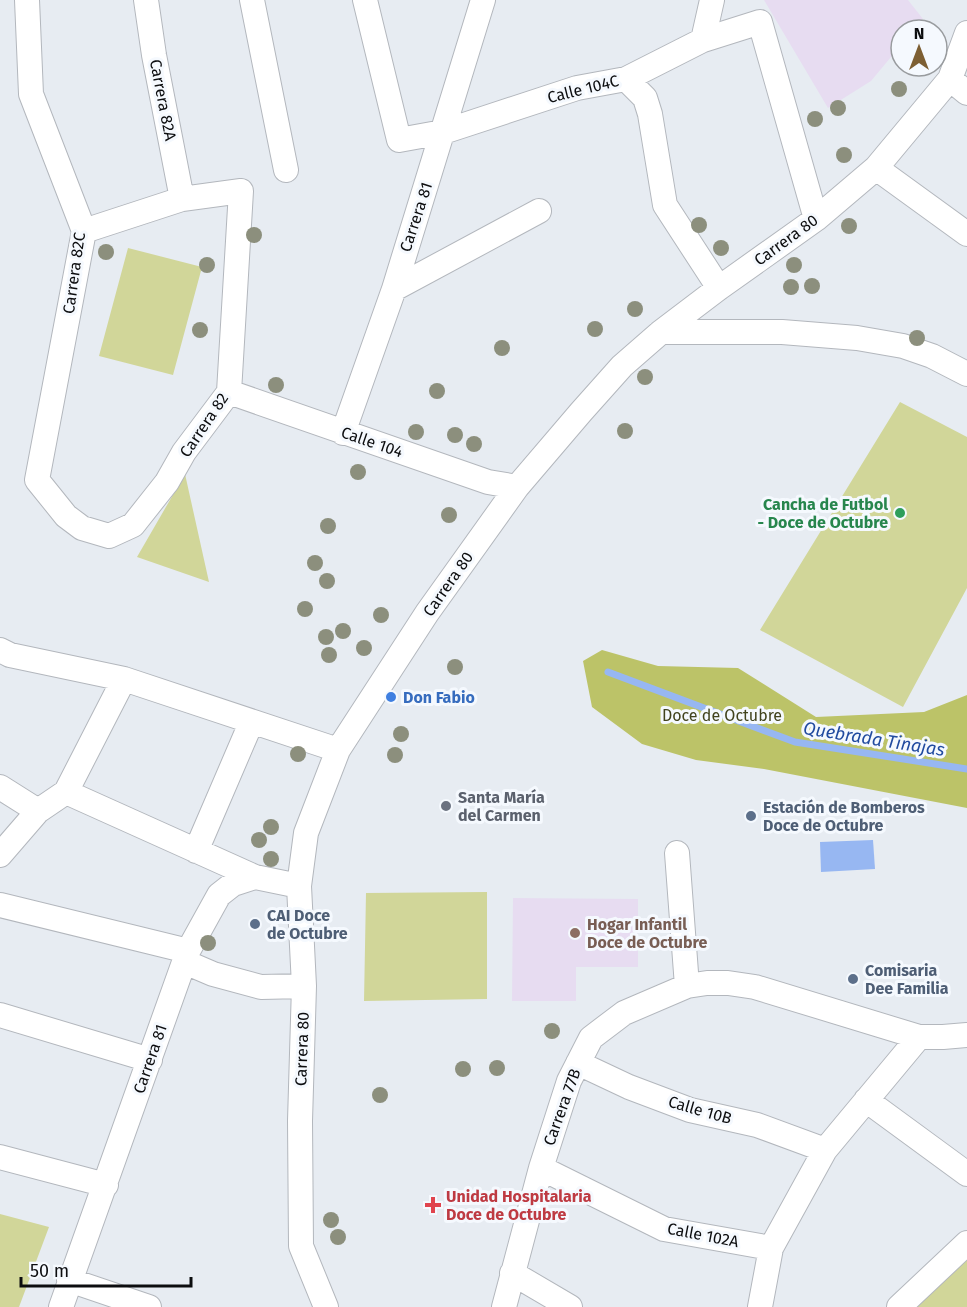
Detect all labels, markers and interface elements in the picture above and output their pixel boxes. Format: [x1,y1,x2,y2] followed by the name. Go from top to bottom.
[889,18,949,78] north arrow
[914,24,924,43] text: N
[146,58,180,143] street label: Carrera 82A
[545,71,621,107] street label: Calle 104C
[396,180,436,254] street label: Carrera 81
[750,210,822,270] street label: Carrera 80
[59,231,89,315] street label: Carrera 82C
[176,389,232,461] street label: Carrera 82
[339,423,406,462] street label: Calle 104
[757,495,888,532] place label: Cancha de Futbol - Doce de Octubre
[893,506,907,520] marker: Cancha de Futbol - Doce de Octubre
[419,548,477,620] street label: Carrera 80
[403,688,475,707] place label: Don Fabio
[384,690,398,704] marker: Don Fabio
[662,706,782,725] park label: Doce de Octubre
[802,717,946,761] water label: Quebrada Tinajas
[458,788,545,825] place label: Santa María del Carmen
[763,798,925,835] place label: Estación de Bomberos Doce de Octubre
[439,799,453,813] marker: Santa María del Carmen
[744,809,758,823] marker: Estación de Bomberos Doce de Octubre
[267,906,348,943] place label: CAI Doce de Octubre
[587,915,707,952] place label: Hogar Infantil Doce de Octubre
[248,917,262,931] marker: CAI Doce de Octubre
[568,926,582,940] marker: Hogar Infantil Doce de Octubre
[865,961,949,998] place label: Comisaria Dee Familia
[846,972,860,986] marker: Comisaria Dee Familia
[291,1011,313,1087] street label: Carrera 80
[129,1022,171,1096] street label: Carrera 81
[539,1066,585,1148] street label: Carrera 77B
[666,1092,734,1128] street label: Calle 10B
[446,1187,592,1224] place label: Unidad Hospitalaria Doce de Octubre
[424,1196,442,1214] marker: Unidad Hospitalaria Doce de Octubre
[666,1219,741,1251] street label: Calle 102A
[21,1250,190,1288] scale bar
[30,1260,69,1282] text: 50 m

